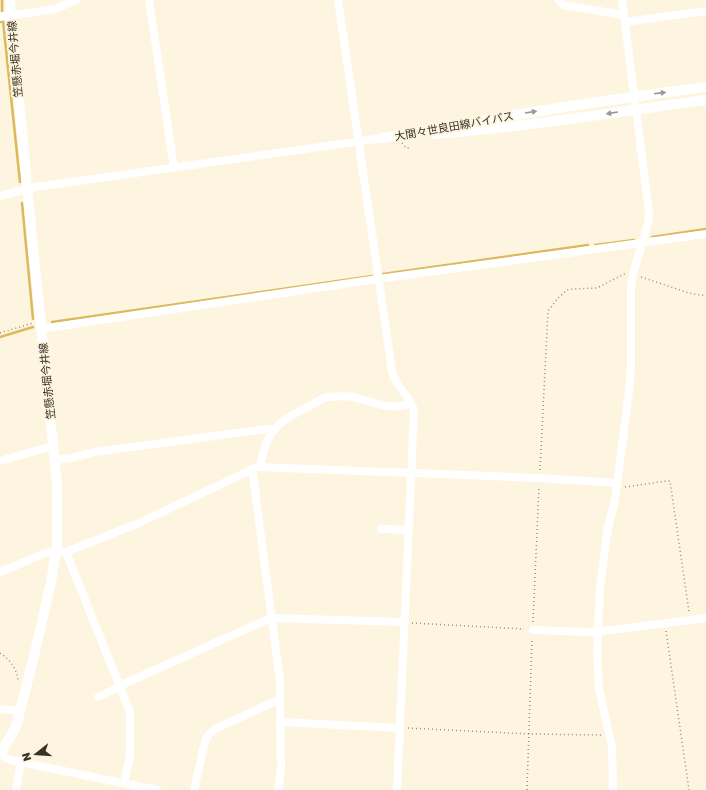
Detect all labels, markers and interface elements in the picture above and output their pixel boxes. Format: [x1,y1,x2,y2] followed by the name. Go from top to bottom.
[5,20,24,98] street label: 笠懸赤堀今井線
[654,90,666,96] one-way arrow
[393,109,515,142] street label: 大間々世良田線バイパス
[525,109,537,115] one-way arrow
[606,110,618,116] one-way arrow
[36,342,57,420] street label: 笠懸赤堀今井線
[16,734,56,774] north arrow
[19,751,33,763] text: N

